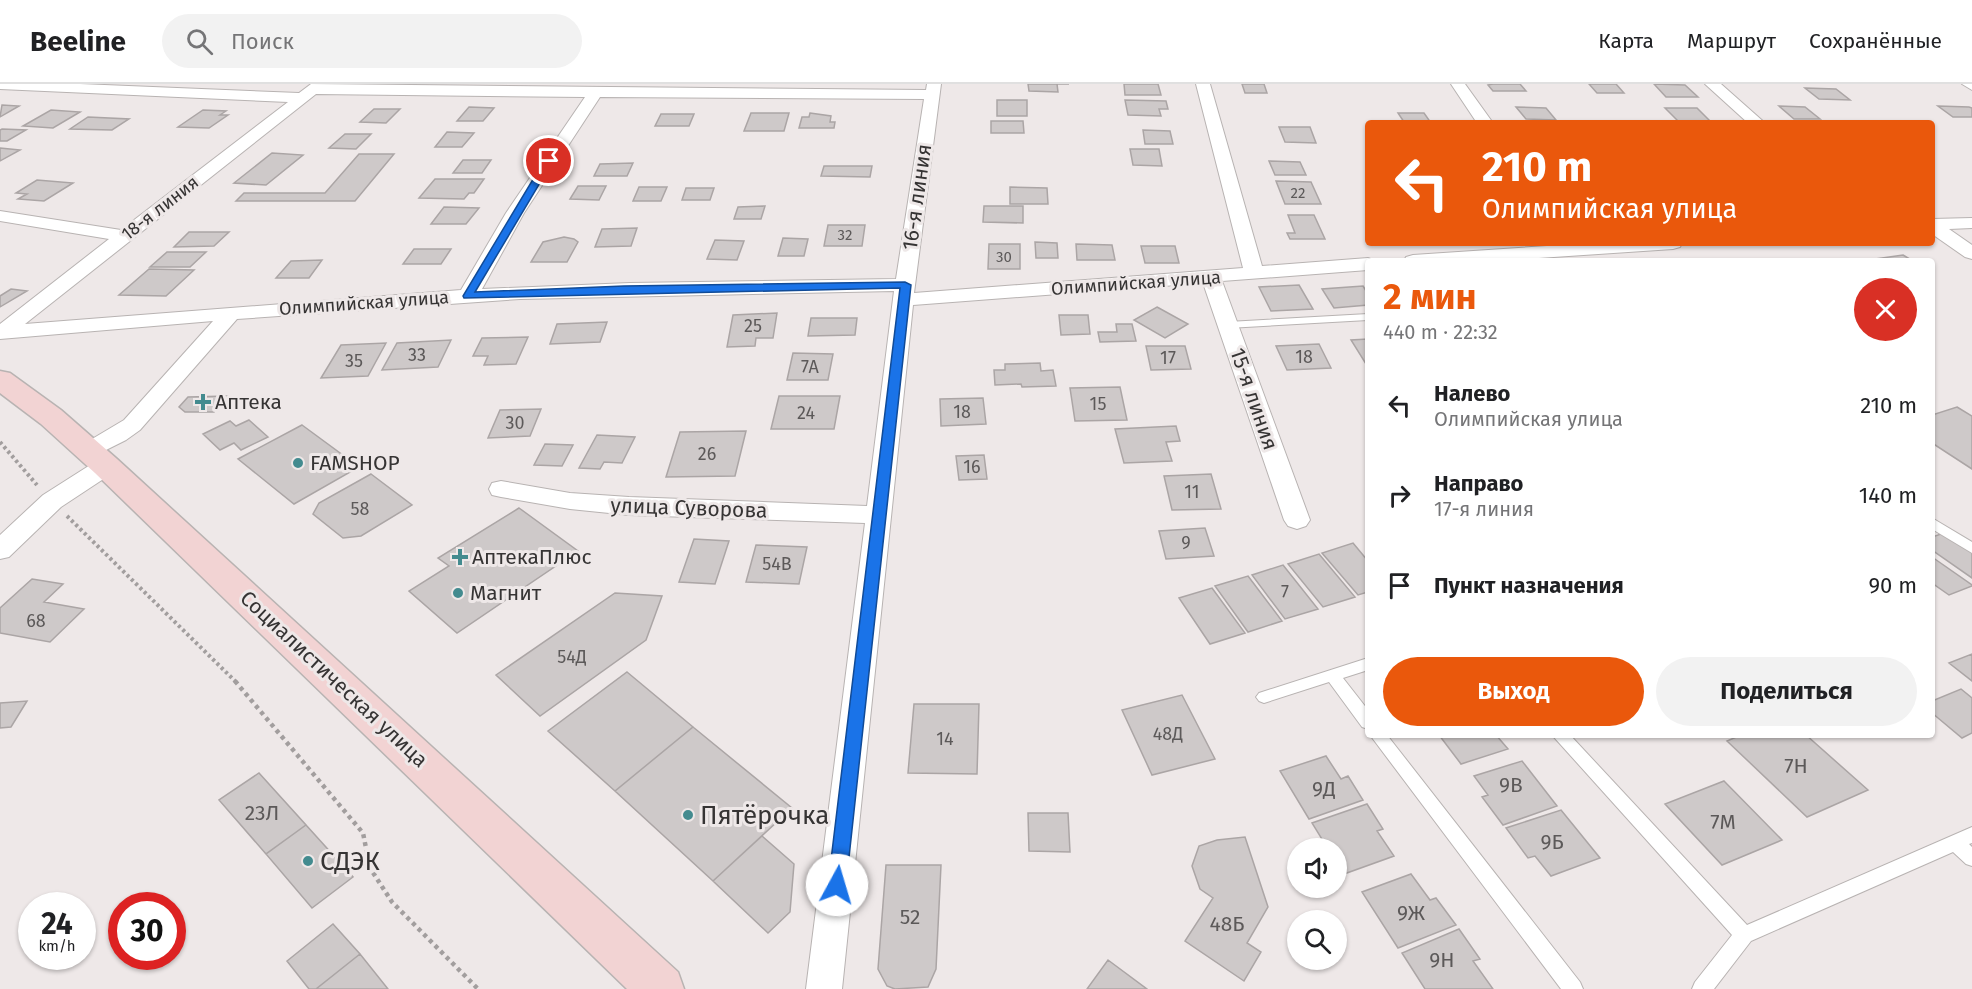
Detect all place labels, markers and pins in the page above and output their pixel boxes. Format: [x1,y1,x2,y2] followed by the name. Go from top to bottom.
[523,135,574,186] pin
[215,389,282,415] place label: Аптека
[196,395,210,409] marker: Аптека
[310,450,400,476] place label: FAMSHOP
[291,456,305,470] marker: FAMSHOP
[472,544,592,570] place label: АптекаПлюс
[453,550,467,564] marker: АптекаПлюс
[470,580,542,606] place label: Магнит
[451,586,465,600] marker: Магнит
[700,800,829,831] place label: Пятёрочка
[681,808,695,822] marker: Пятёрочка
[320,846,380,877] place label: СДЭК
[301,854,315,868] marker: СДЭК

